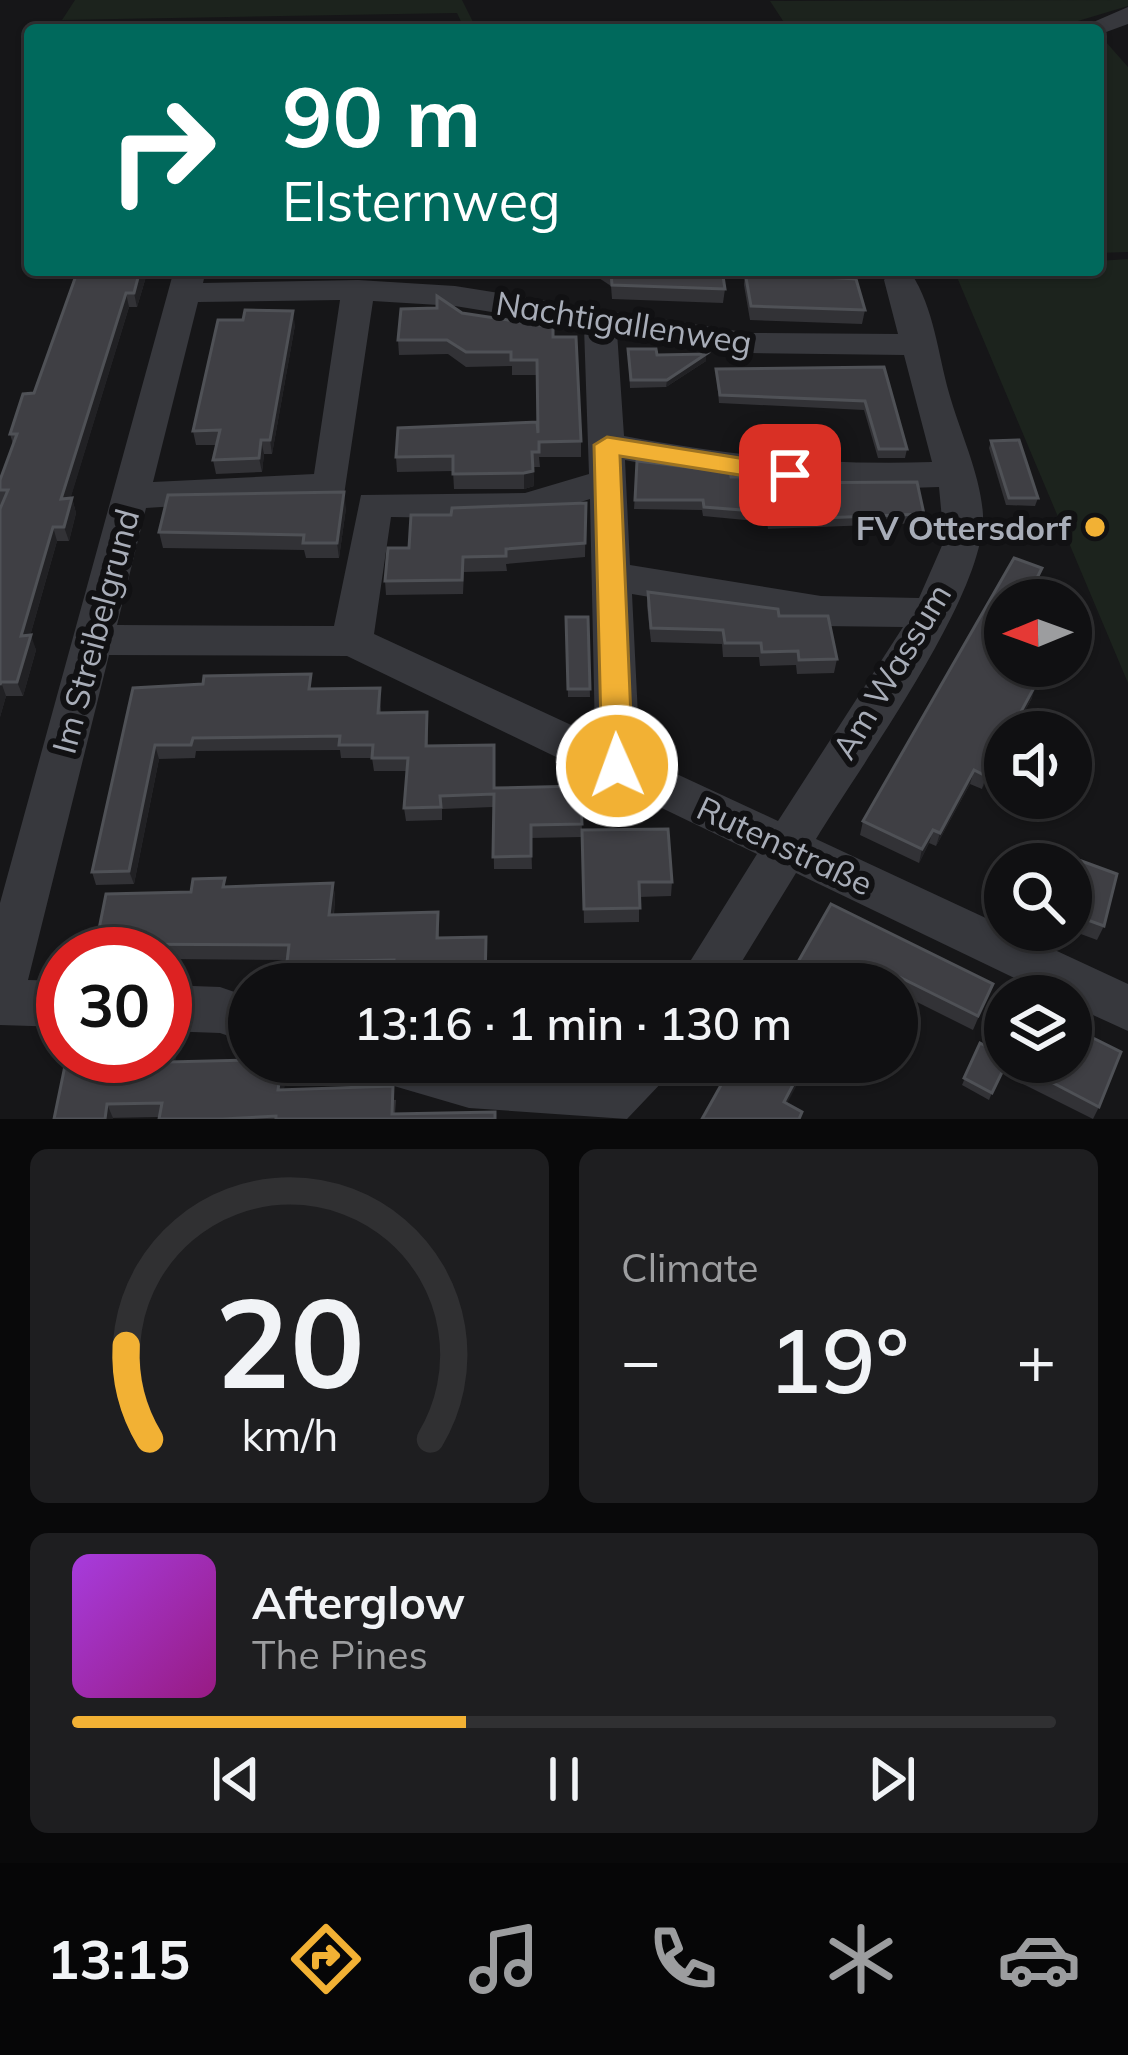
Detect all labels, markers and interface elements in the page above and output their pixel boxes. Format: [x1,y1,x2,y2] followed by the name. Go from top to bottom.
[282,63,481,168] text: 90 m
[84,72,240,228] icon: right
[282,167,561,235] text: Elsternweg
[493,282,755,362] street label: Nachtigallenweg
[739,424,841,526] pin
[757,442,823,508] icon: arrive
[43,504,147,758] street label: Im Streibelgrund
[856,507,1072,548] place label: FV Ottersdorf
[1082,514,1108,540] marker: FV Ottersdorf
[823,576,959,766] street label: Am Wassum
[984,579,1092,687] north arrow
[984,579,1092,1083] map controls
[554,703,680,829] position arrow
[984,711,1092,819] button: sound
[691,787,879,903] street label: Rutenstraße
[984,843,1092,951] button: search
[36,927,192,1083] speed limit sign: 30
[984,975,1092,1083] button: layers
[354,995,792,1051] text: 13:16 · 1 min · 130 m
[621,1243,759,1292] text: Climate
[215,1263,364,1419] text: 20
[768,1303,909,1416] text: 19°
[621,1318,661,1401] text: −
[1016,1318,1056,1401] text: +
[241,1408,338,1462] text: km/h
[252,1574,465,1630] text: Afterglow
[252,1630,428,1679] text: The Pines
[203,1746,269,1812] icon: previous
[531,1746,597,1812] icon: pause
[859,1746,925,1812] icon: next
[284,1917,368,2001] icon: directions
[462,1917,546,2001] icon: music
[641,1917,725,2001] icon: phone
[819,1917,903,2001] icon: climate
[997,1917,1081,2001] icon: car
[47,1925,190,1993] text: 13:15

